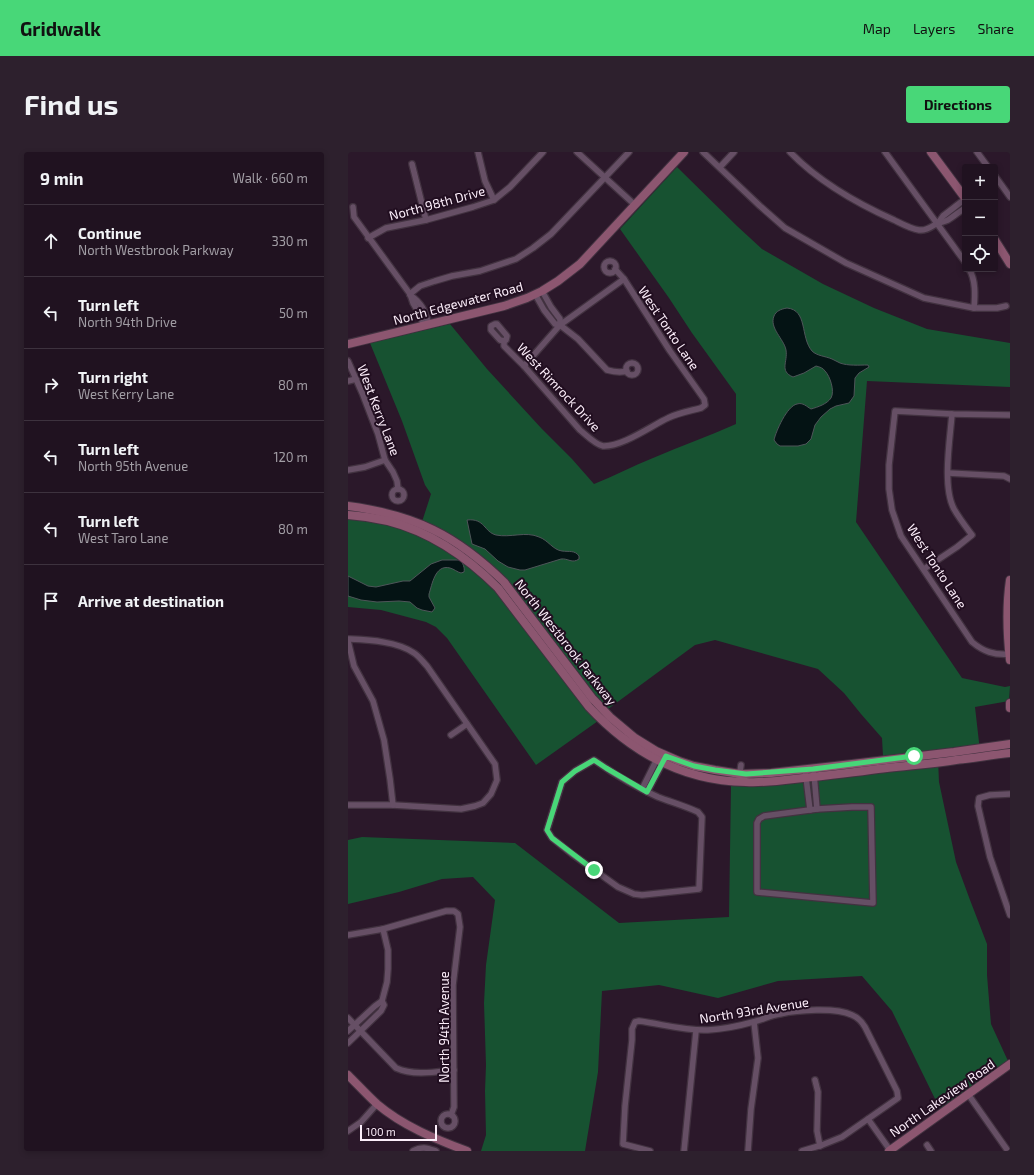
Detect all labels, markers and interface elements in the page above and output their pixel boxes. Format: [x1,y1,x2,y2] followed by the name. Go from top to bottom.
[20,17,101,40] text: Gridwalk
[863,20,891,37] text: Map
[913,20,955,37] text: Layers
[977,20,1014,37] text: Share
[906,86,1010,123] button: Directions
[24,87,118,121] text: Find us
[962,164,998,272] map controls
[962,164,998,200] button: +
[40,168,84,188] text: 9 min
[232,170,308,186] text: Walk · 660 m
[387,182,487,224] street label: North 98th Drive
[962,200,998,236] button: −
[78,224,141,242] text: Continue
[40,230,62,252] icon: ahead
[271,233,308,249] text: 330 m
[962,236,998,272] button: locate
[78,242,234,258] text: North Westbrook Parkway
[391,278,525,328] street label: North Edgewater Road
[635,283,703,373] street label: West Tonto Lane
[78,296,139,314] text: Turn left
[40,302,62,324] icon: left
[279,305,308,321] text: 50 m
[78,314,177,330] text: North 94th Drive
[514,339,604,435] street label: West Rimrock Drive
[354,362,404,458] street label: West Kerry Lane
[78,368,148,386] text: Turn right
[40,374,62,396] icon: right
[278,377,308,393] text: 80 m
[78,386,174,402] text: West Kerry Lane
[78,440,139,458] text: Turn left
[40,446,62,468] icon: left
[273,449,308,465] text: 120 m
[78,458,188,474] text: North 95th Avenue
[78,512,139,530] text: Turn left
[40,518,62,540] icon: left
[278,521,308,537] text: 80 m
[904,521,970,611] street label: West Tonto Lane
[78,530,168,546] text: West Taro Lane
[512,576,620,708] street label: North Westbrook Parkway
[40,590,62,612] icon: arrive
[78,592,224,610] text: Arrive at destination
[905,747,923,765] route start
[585,861,603,879] route end
[436,971,452,1083] street label: North 94th Avenue
[698,993,810,1027] street label: North 93rd Avenue
[886,1056,998,1140] street label: North Lakeview Road
[360,1123,437,1142] scale bar
[366,1125,396,1138] text: 100 m

